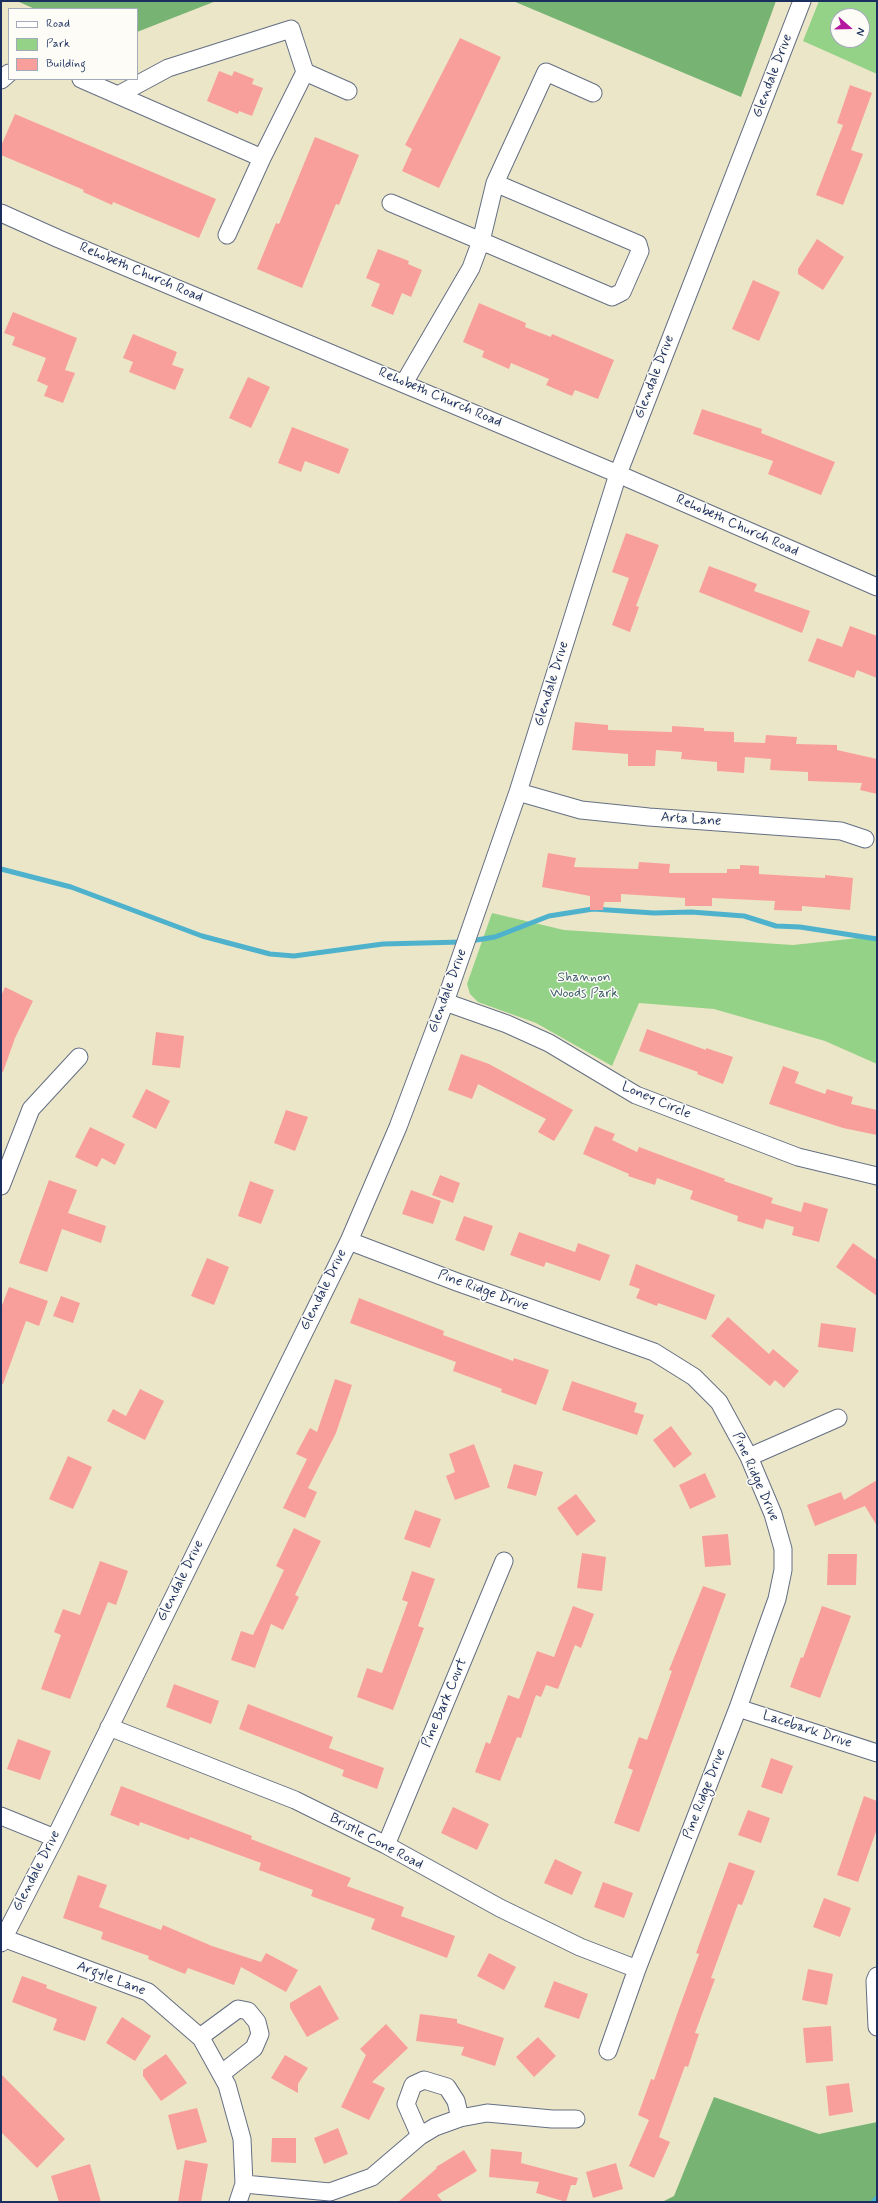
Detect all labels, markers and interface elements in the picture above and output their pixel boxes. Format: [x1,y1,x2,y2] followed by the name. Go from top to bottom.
[8,8,138,80] legend
[830,8,870,48] north arrow
[46,16,70,32] text: Road
[853,26,868,38] text: N
[749,32,797,120] street label: Glendale Drive
[46,36,70,52] text: Park
[46,56,86,72] text: Building
[77,239,205,307] street label: Rehobeth Church Road
[631,333,679,421] street label: Glendale Drive
[376,364,504,432] street label: Rehobeth Church Road
[673,491,801,561] street label: Rehobeth Church Road
[531,639,573,729] street label: Glendale Drive
[660,810,722,830] street label: Arta Lane
[425,947,471,1035] street label: Glendale Drive
[550,970,618,1002] park label: Shannon Woods Park
[619,1079,693,1123] street label: Loney Circle
[297,1247,351,1333] street label: Glendale Drive
[435,1267,531,1315] street label: Pine Ridge Drive
[728,1430,782,1524] street label: Pine Ridge Drive
[154,1538,208,1624] street label: Glendale Drive
[419,1656,471,1750] street label: Pine Bark Court
[760,1708,854,1752] street label: Lacebark Drive
[680,1746,730,1842] street label: Pine Ridge Drive
[326,1810,426,1874] street label: Bristle Cone Road
[9,1828,65,1914] street label: Glendale Drive
[74,1958,148,2000] street label: Argyle Lane

